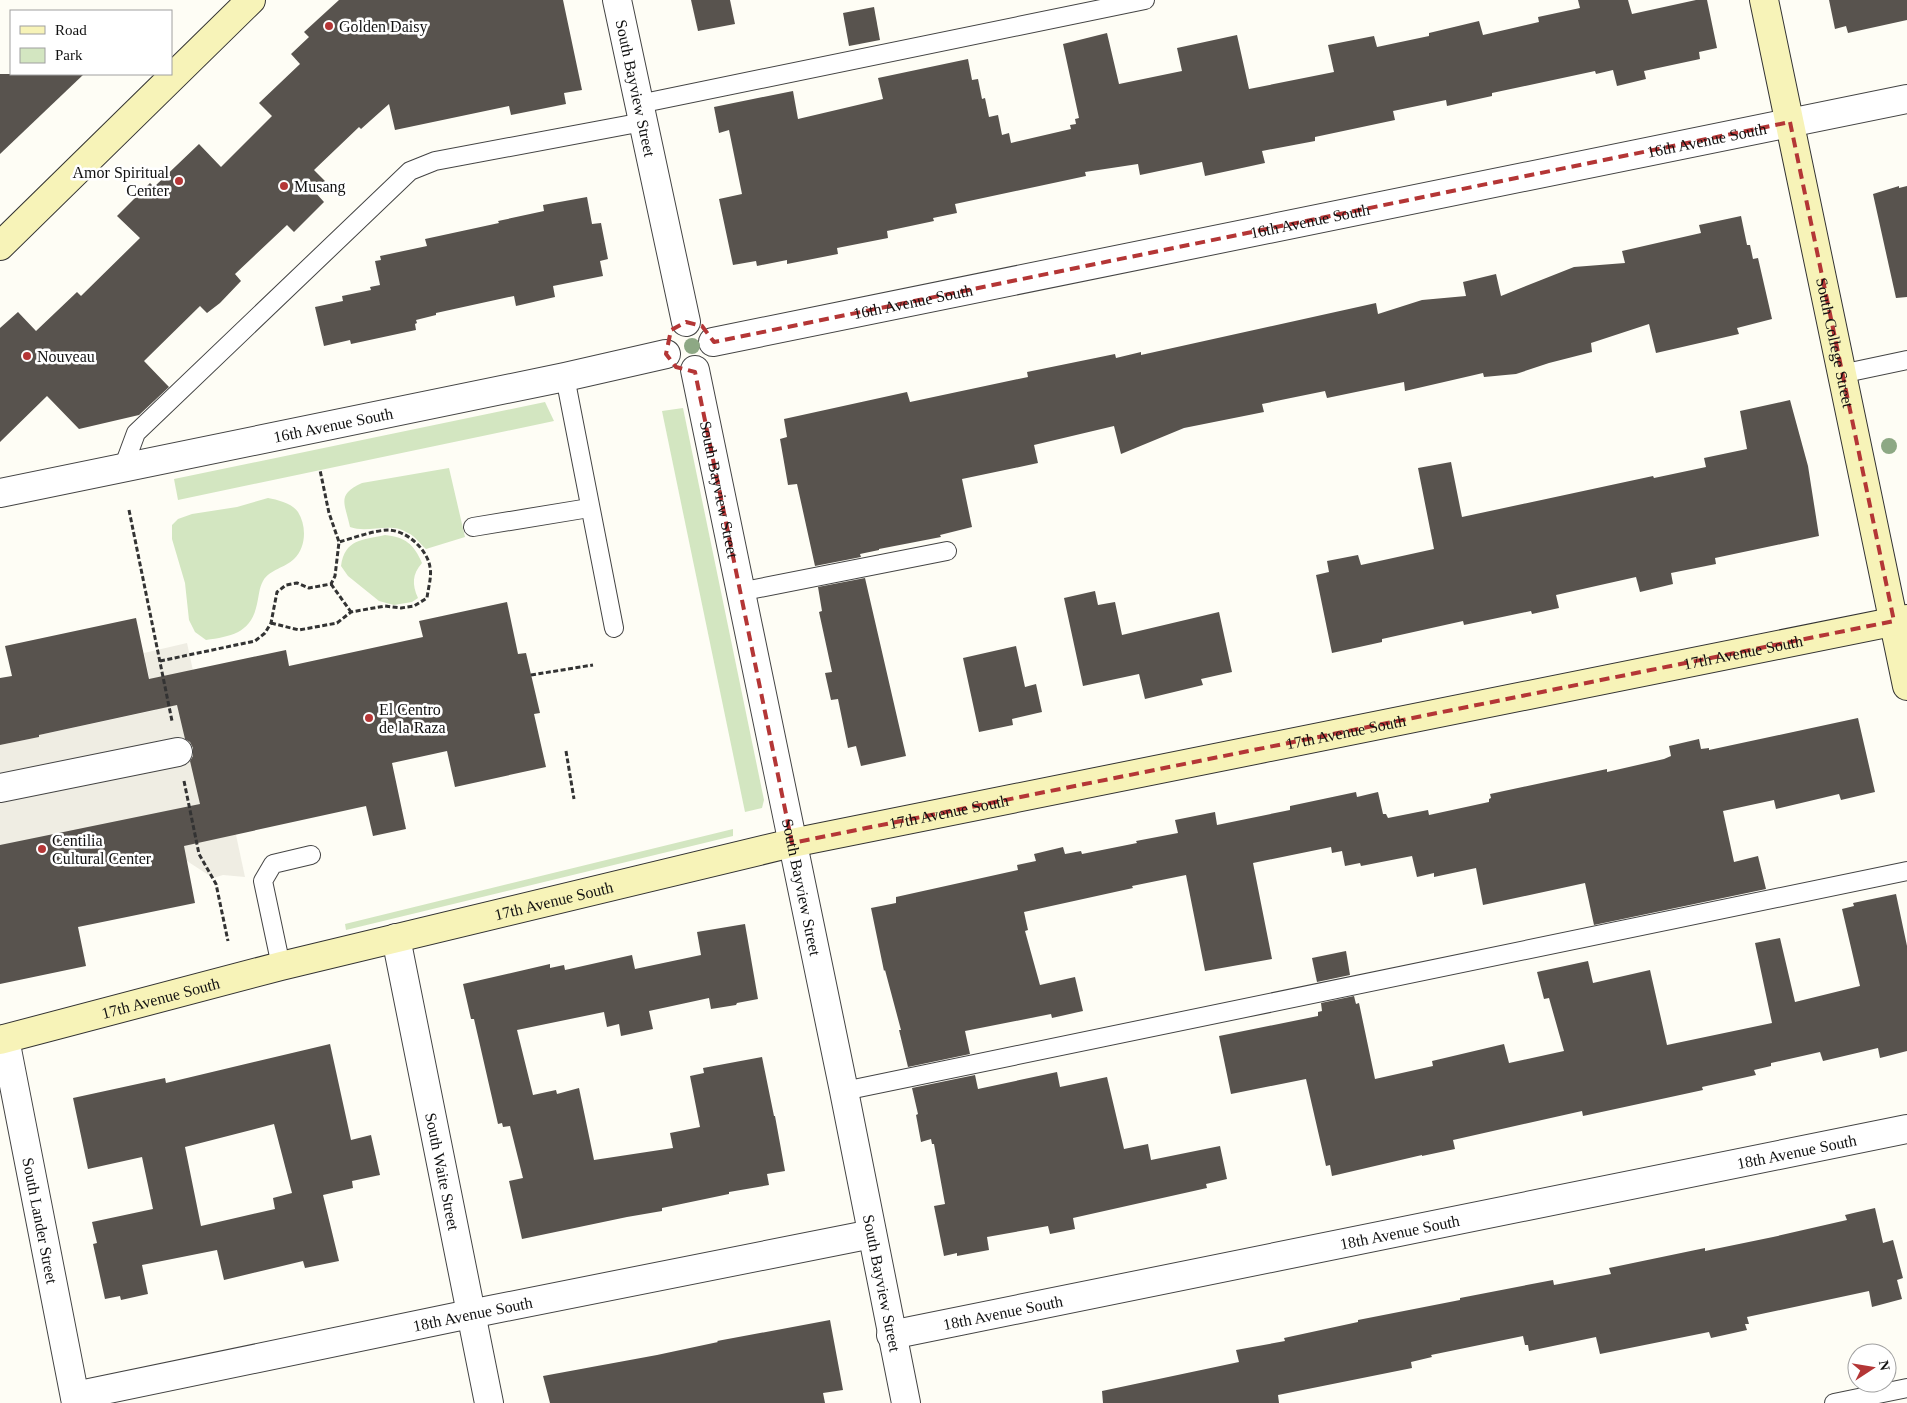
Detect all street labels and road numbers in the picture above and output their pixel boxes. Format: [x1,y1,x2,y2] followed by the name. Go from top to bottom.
[613,18,659,159] street label: South Bayview Street
[1645,119,1768,160] street label: 16th Avenue South
[1249,200,1371,241] street label: 16th Avenue South
[1814,276,1857,410] street label: South College Street
[852,281,974,322] street label: 16th Avenue South
[272,404,394,445] street label: 16th Avenue South
[697,419,742,560] street label: South Bayview Street
[1682,632,1804,672] street label: 17th Avenue South
[1285,711,1407,752] street label: 17th Avenue South
[887,791,1010,832] street label: 17th Avenue South
[779,817,824,958] street label: South Bayview Street
[493,878,615,923] street label: 17th Avenue South
[100,974,221,1021] street label: 17th Avenue South
[423,1111,463,1232] street label: South Waite Street
[1735,1131,1858,1172] street label: 18th Avenue South
[20,1156,61,1286] street label: South Lander Street
[1338,1211,1461,1252] street label: 18th Avenue South
[860,1213,904,1354] street label: South Bayview Street
[941,1292,1064,1333] street label: 18th Avenue South
[411,1293,534,1334] street label: 18th Avenue South

